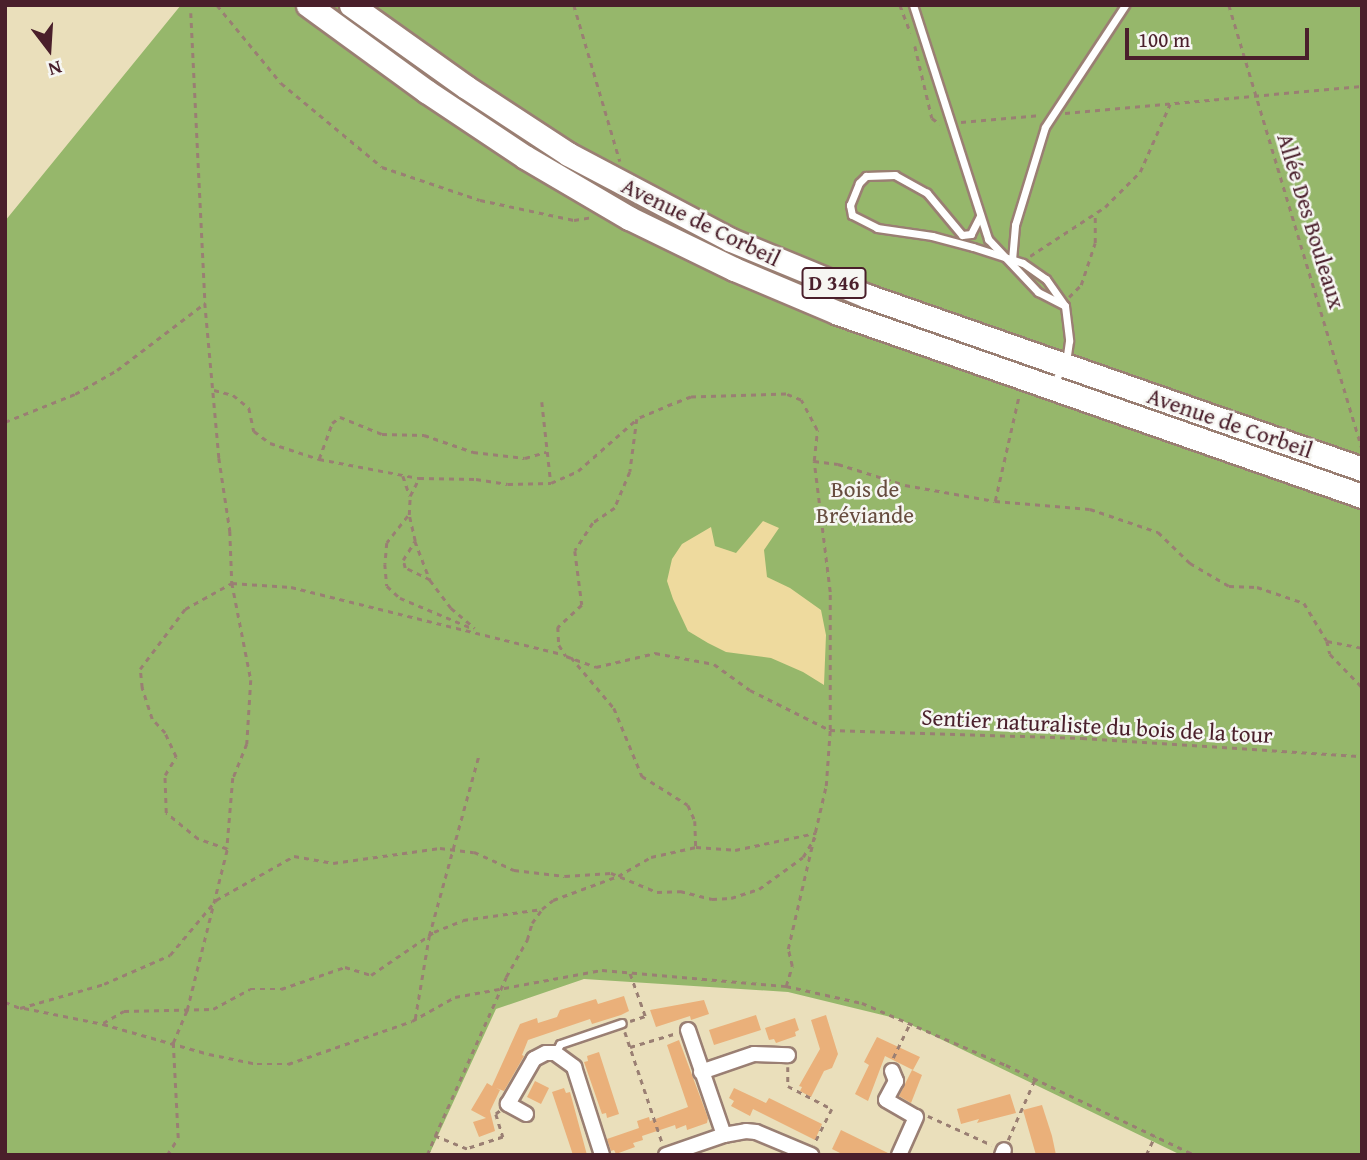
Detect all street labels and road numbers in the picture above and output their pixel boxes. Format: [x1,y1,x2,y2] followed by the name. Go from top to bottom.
[1271,130,1351,312] street label: Allée Des Bouleaux
[617,172,785,272] street label: Avenue de Corbeil
[801,266,867,300] road number: D 346
[1144,382,1316,464] street label: Avenue de Corbeil
[921,703,1273,749] street label: Sentier naturaliste du bois de la tour

